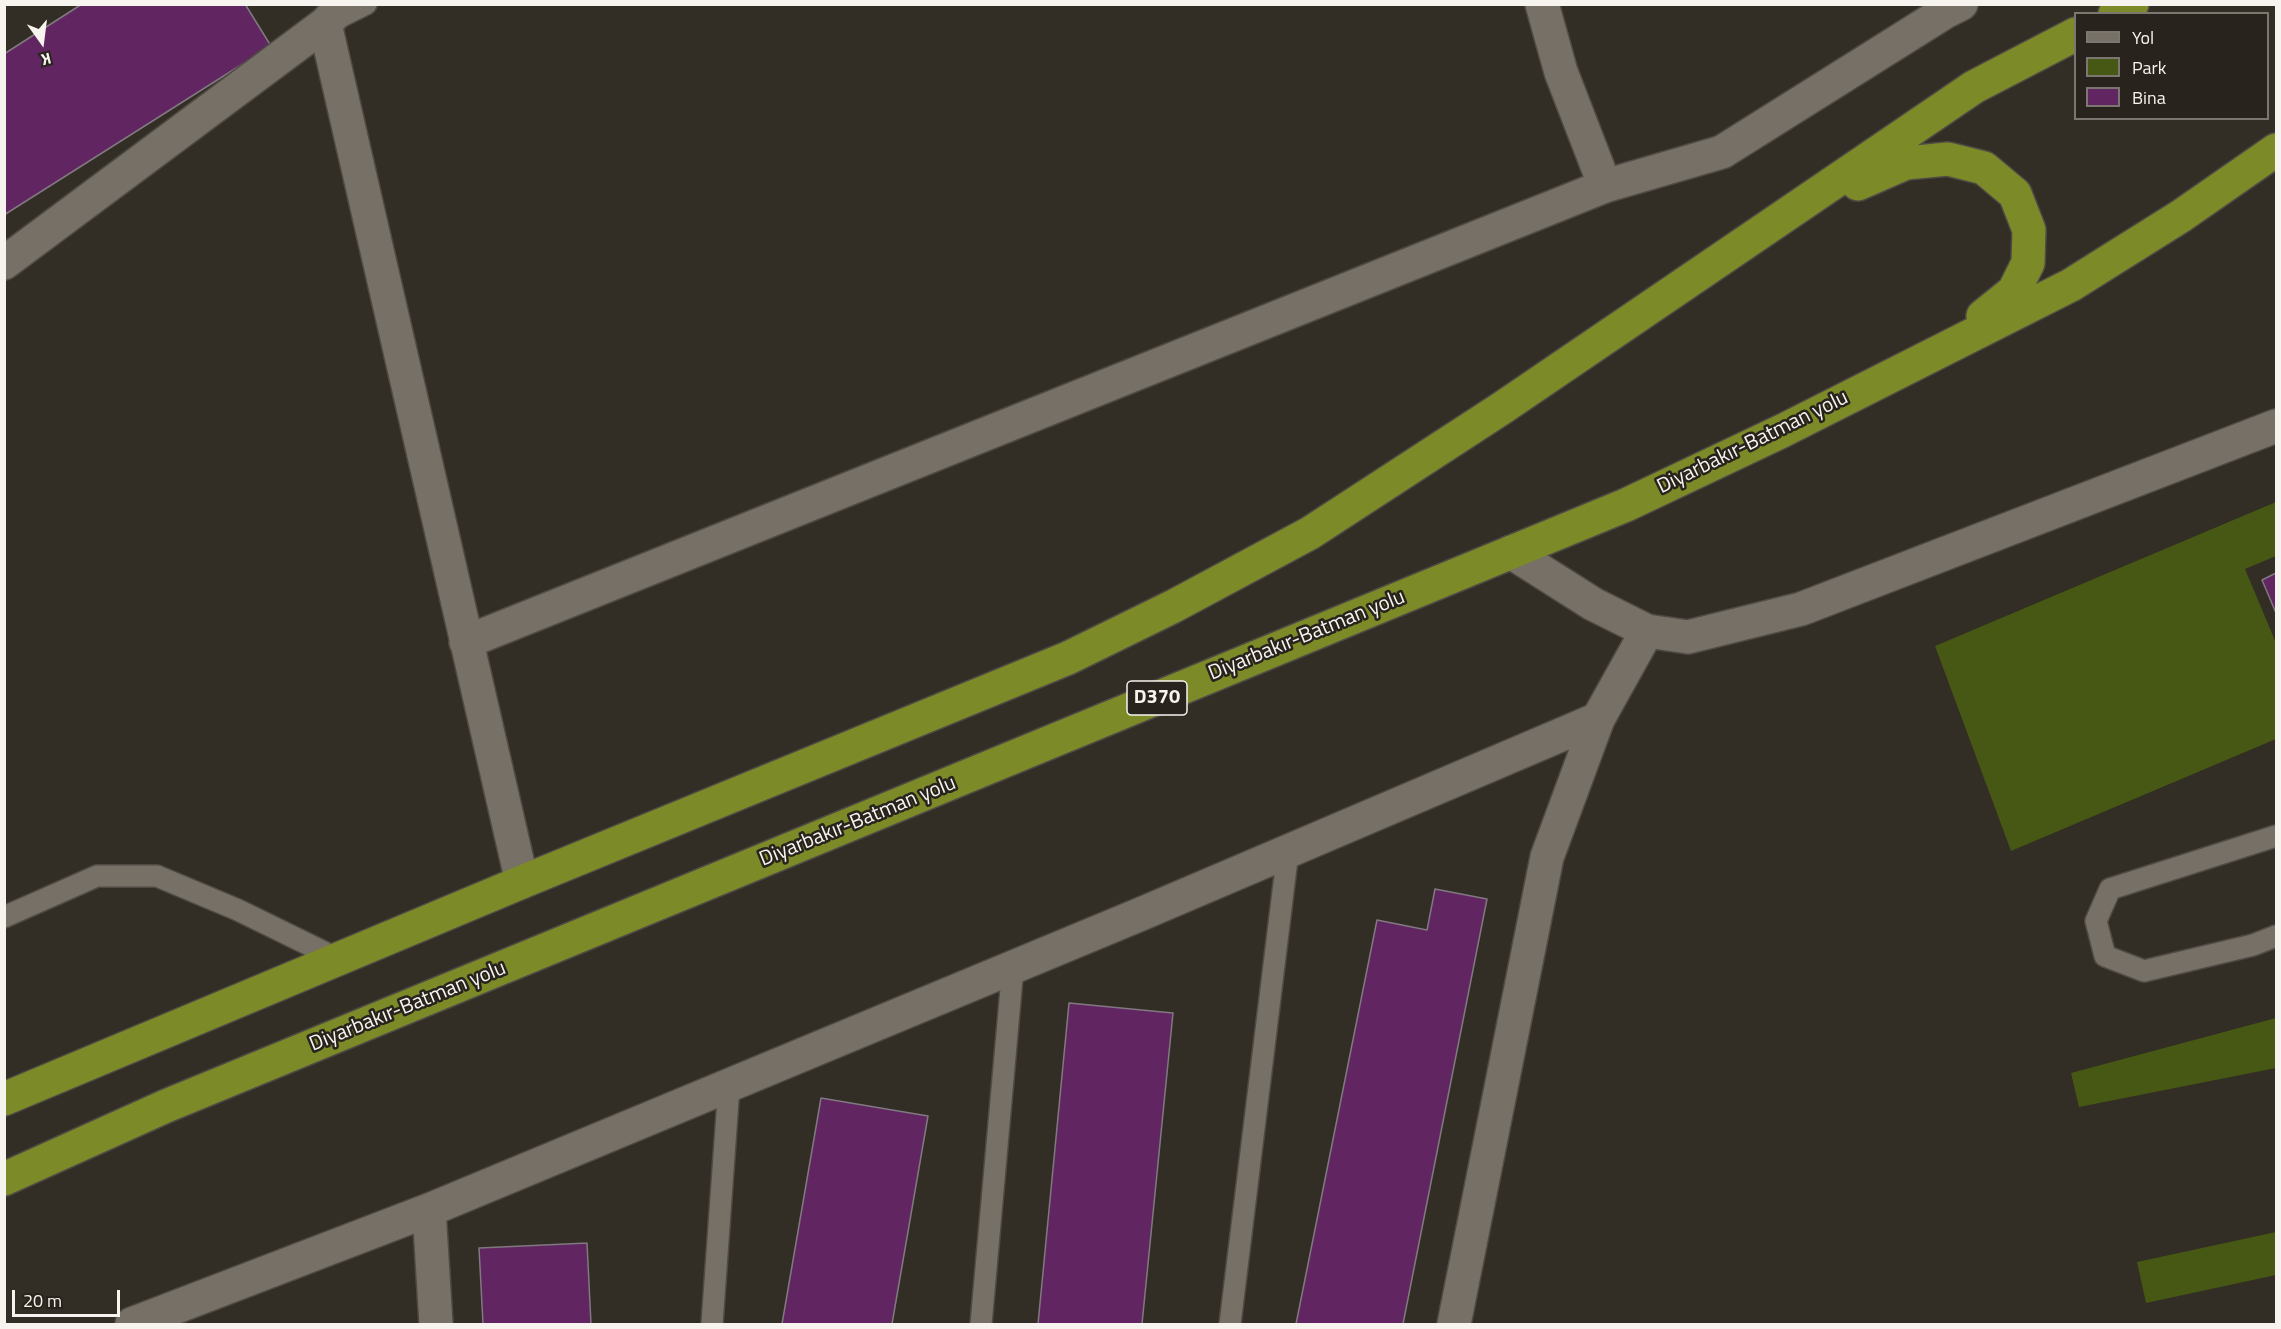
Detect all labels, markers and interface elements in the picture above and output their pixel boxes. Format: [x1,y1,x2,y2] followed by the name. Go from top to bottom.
[12,12,72,72] north arrow
[2074,12,2269,120] legend
[2132,24,2154,51] text: Yol
[39,47,54,72] text: K
[2132,54,2166,81] text: Park
[2132,84,2166,111] text: Bina
[1653,386,1853,500] street label: Diyarbakır-Batman yolu
[1205,585,1409,687] street label: Diyarbakır-Batman yolu
[1127,681,1187,715] road number: D370
[756,771,960,873] street label: Diyarbakır-Batman yolu
[306,956,510,1058] street label: Diyarbakır-Batman yolu
[15,1278,123,1316] scale bar
[23,1287,62,1314] text: 20 m

